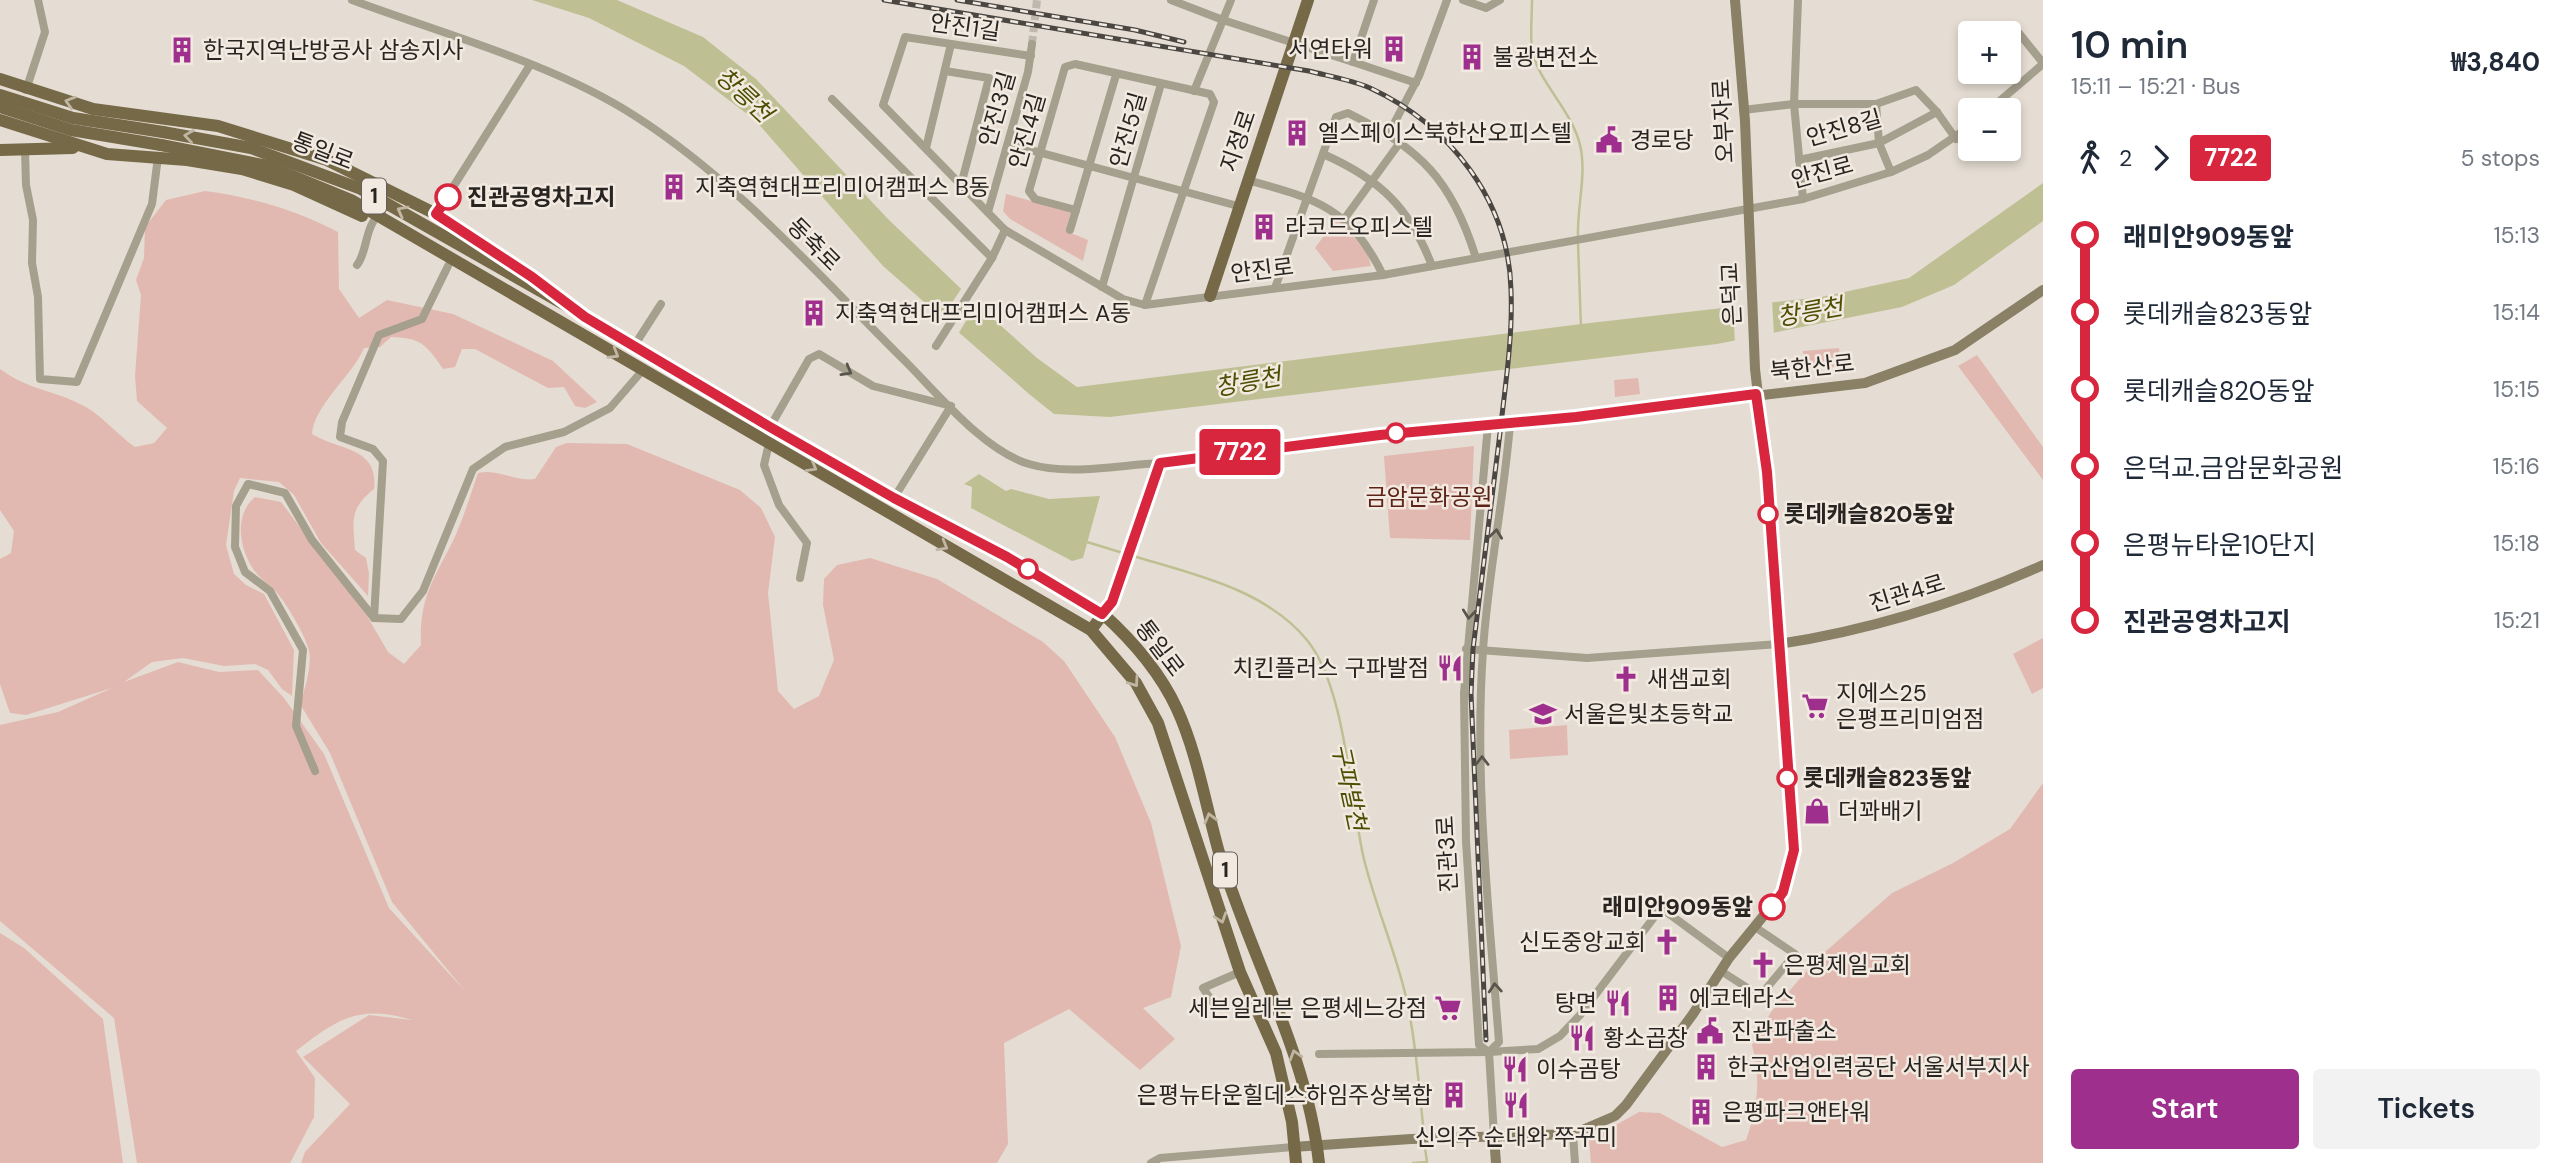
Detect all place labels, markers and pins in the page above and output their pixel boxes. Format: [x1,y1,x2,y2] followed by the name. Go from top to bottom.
[1288,34,1373,64] place label: 서연타워
[1379,34,1409,64] building icon: 서연타워
[167,35,197,65] building icon: 한국지역난방공사 삼송지사
[203,35,463,65] place label: 한국지역난방공사 삼송지사
[1457,42,1487,72] building icon: 불광변전소
[1493,42,1599,72] place label: 불광변전소
[1282,118,1312,148] building icon: 엘스페이스북한산오피스텔
[1318,118,1572,148] place label: 엘스페이스북한산오피스텔
[1594,125,1624,155] public building icon: 경로당
[1630,125,1693,155] place label: 경로당
[659,172,689,202] building icon: 지축역현대프리미어캠퍼스 B동
[695,172,990,202] place label: 지축역현대프리미어캠퍼스 B동
[467,182,615,212] place label: 진관공영차고지
[435,184,461,210] marker: 진관공영차고지
[1249,212,1279,242] building icon: 라코드오피스텔
[1285,212,1433,242] place label: 라코드오피스텔
[799,298,829,328] building icon: 지축역현대프리미어캠퍼스 A동
[835,298,1131,328] place label: 지축역현대프리미어캠퍼스 A동
[1386,423,1406,443] unlabelled marker
[1784,499,1955,529] place label: 롯데캐슬820동앞
[1758,504,1778,524] marker: 롯데캐슬820동앞
[1018,559,1038,579] unlabelled marker
[1232,653,1429,683] place label: 치킨플러스 구파발점
[1435,653,1465,683] restaurant icon: 치킨플러스 구파발점
[1611,664,1641,694] church icon: 새샘교회
[1647,664,1732,694] place label: 새샘교회
[1836,678,1984,734] place label: 지에스25 은평프리미엄점
[1800,691,1830,721] supermarket icon: 지에스25 은평프리미엄점
[1528,699,1558,729] school or university icon: 서울은빛초등학교
[1564,699,1733,729] place label: 서울은빛초등학교
[1803,763,1972,793] place label: 롯데캐슬823동앞
[1777,768,1797,788] marker: 롯데캐슬823동앞
[1802,796,1832,826] shop icon: 더꽈배기
[1838,796,1923,826] place label: 더꽈배기
[1602,892,1753,922] place label: 래미안909동앞
[1759,894,1785,920] marker: 래미안909동앞
[1519,927,1646,957] place label: 신도중앙교회
[1652,927,1682,957] church icon: 신도중앙교회
[1748,950,1778,980] church icon: 은평제일교회
[1784,950,1911,980] place label: 은평제일교회
[1653,983,1683,1013] building icon: 에코테라스
[1689,983,1795,1013] place label: 에코테라스
[1555,988,1597,1018] place label: 탕면
[1603,988,1633,1018] restaurant icon: 탕면
[1188,993,1427,1023] place label: 세븐일레븐 은평세느강점
[1433,993,1463,1023] supermarket icon: 세븐일레븐 은평세느강점
[1695,1016,1725,1046] public building icon: 진관파출소
[1731,1016,1837,1046] place label: 진관파출소
[1567,1023,1597,1053] restaurant icon: 황소곱창
[1603,1023,1688,1053] place label: 황소곱창
[1691,1052,1721,1082] building icon: 한국산업인력공단 서울서부지사
[1727,1052,2029,1082] place label: 한국산업인력공단 서울서부지사
[1500,1054,1530,1084] restaurant icon: 이수곰탕
[1536,1054,1621,1084] place label: 이수곰탕
[1137,1080,1433,1110] place label: 은평뉴타운힐데스하임주상복합
[1439,1080,1469,1110] building icon: 은평뉴타운힐데스하임주상복합
[1501,1090,1531,1120] restaurant icon: 신의주 순대와 쭈꾸미
[1686,1097,1716,1127] building icon: 은평파크앤타워
[1722,1097,1870,1127] place label: 은평파크앤타워
[1415,1122,1617,1152] place label: 신의주 순대와 쭈꾸미

